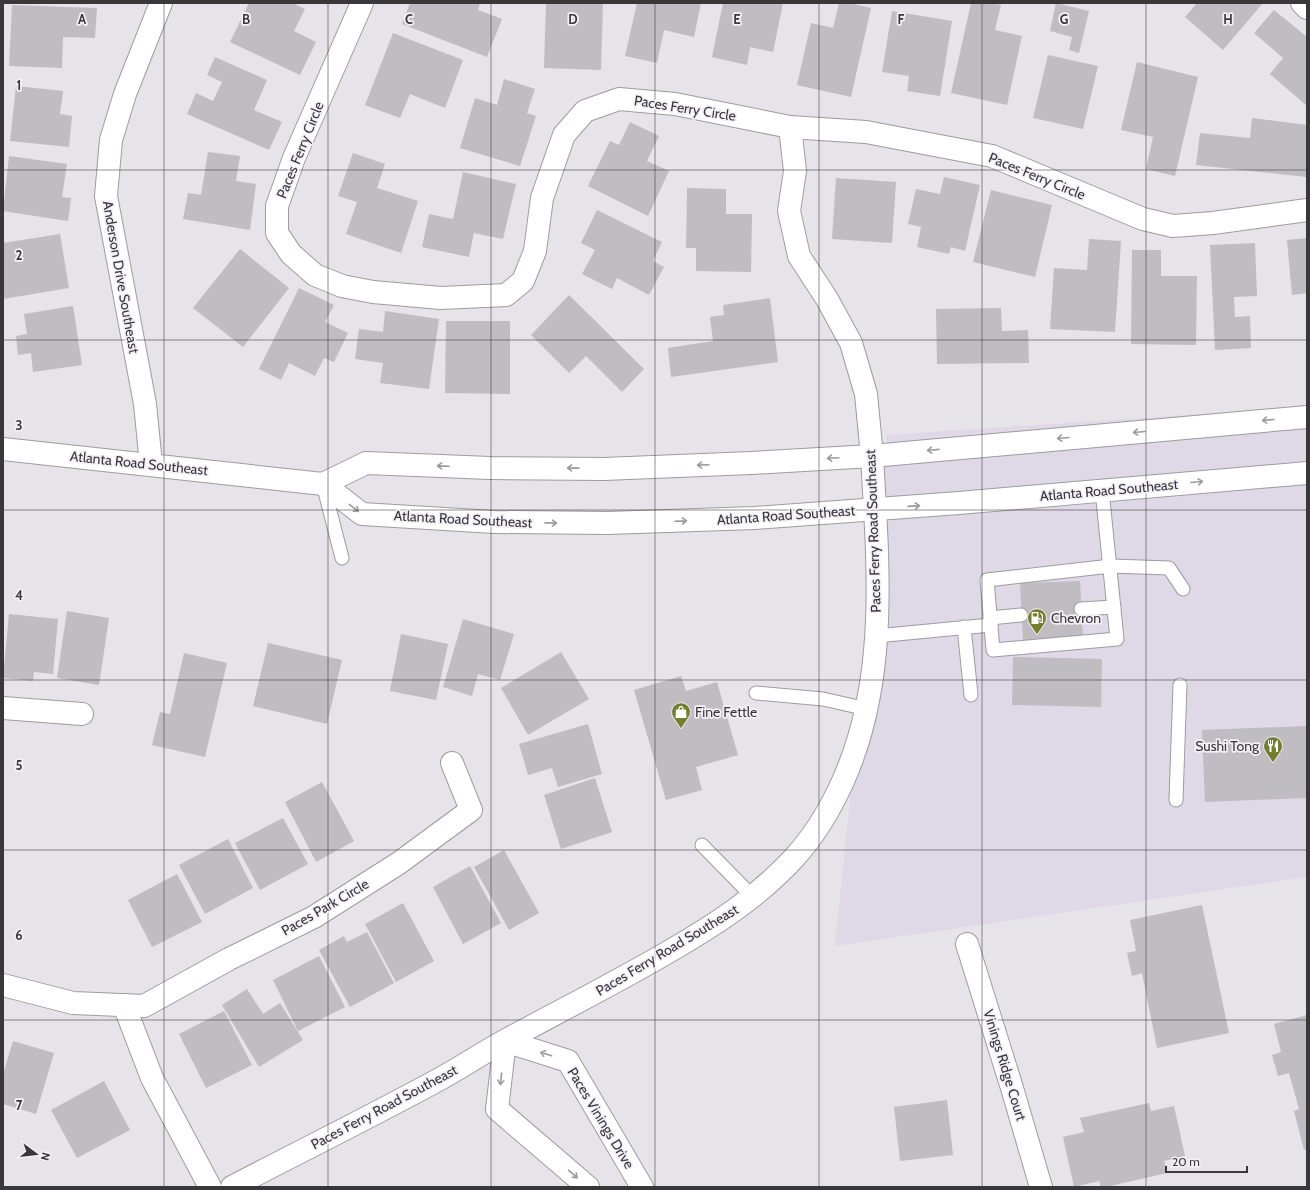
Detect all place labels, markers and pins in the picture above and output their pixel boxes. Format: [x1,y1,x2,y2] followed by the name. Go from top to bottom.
[1026,607,1048,635] fuel station icon: Chevron
[1051,609,1101,627] place label: Chevron
[670,701,692,729] shop icon: Fine Fettle
[695,703,757,721] place label: Fine Fettle
[1262,735,1284,763] restaurant icon: Sushi Tong
[1195,737,1260,755] place label: Sushi Tong

